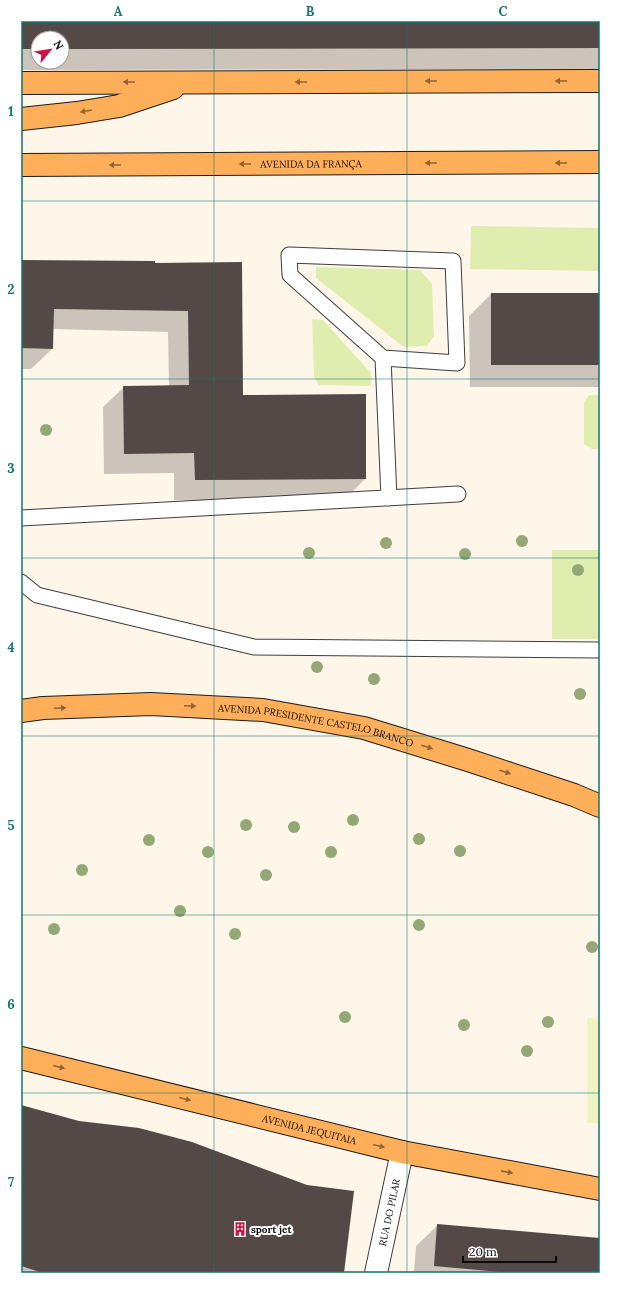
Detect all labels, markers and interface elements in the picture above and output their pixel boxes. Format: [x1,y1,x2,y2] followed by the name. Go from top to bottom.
[114,3,123,20] text: A
[306,3,315,20] text: B
[499,3,508,20] text: C
[30,30,70,70] north arrow
[50,38,67,53] text: N
[424,78,437,84] one-way arrow
[554,78,567,84] one-way arrow
[122,79,135,85] one-way arrow
[294,79,307,85] one-way arrow
[8,103,14,120] text: 1
[80,109,92,115] one-way arrow
[259,157,362,171] street label: AVENIDA DA FRANÇA
[424,160,437,166] one-way arrow
[554,160,567,166] one-way arrow
[238,161,251,167] one-way arrow
[108,162,121,168] one-way arrow
[8,281,15,298] text: 2
[7,460,15,477] text: 3
[7,639,15,656] text: 4
[184,702,196,709] one-way arrow
[217,702,415,750] street label: AVENIDA PRESIDENTE CASTELO BRANCO
[54,704,66,711] one-way arrow
[421,744,433,750] one-way arrow
[499,769,511,775] one-way arrow
[7,817,15,834] text: 5
[7,996,15,1013] text: 6
[53,1065,65,1071] one-way arrow
[179,1096,191,1102] one-way arrow
[260,1111,358,1148] street label: AVENIDA JEQUITAIA
[373,1144,386,1150] one-way arrow
[501,1169,513,1175] one-way arrow
[8,1174,14,1191] text: 7
[376,1177,403,1247] street label: RUA DO PILAR
[232,1221,248,1237] building icon: sport jet
[251,1223,292,1236] place label: sport jet
[463,1238,556,1264] scale bar
[469,1244,497,1259] text: 20 m

